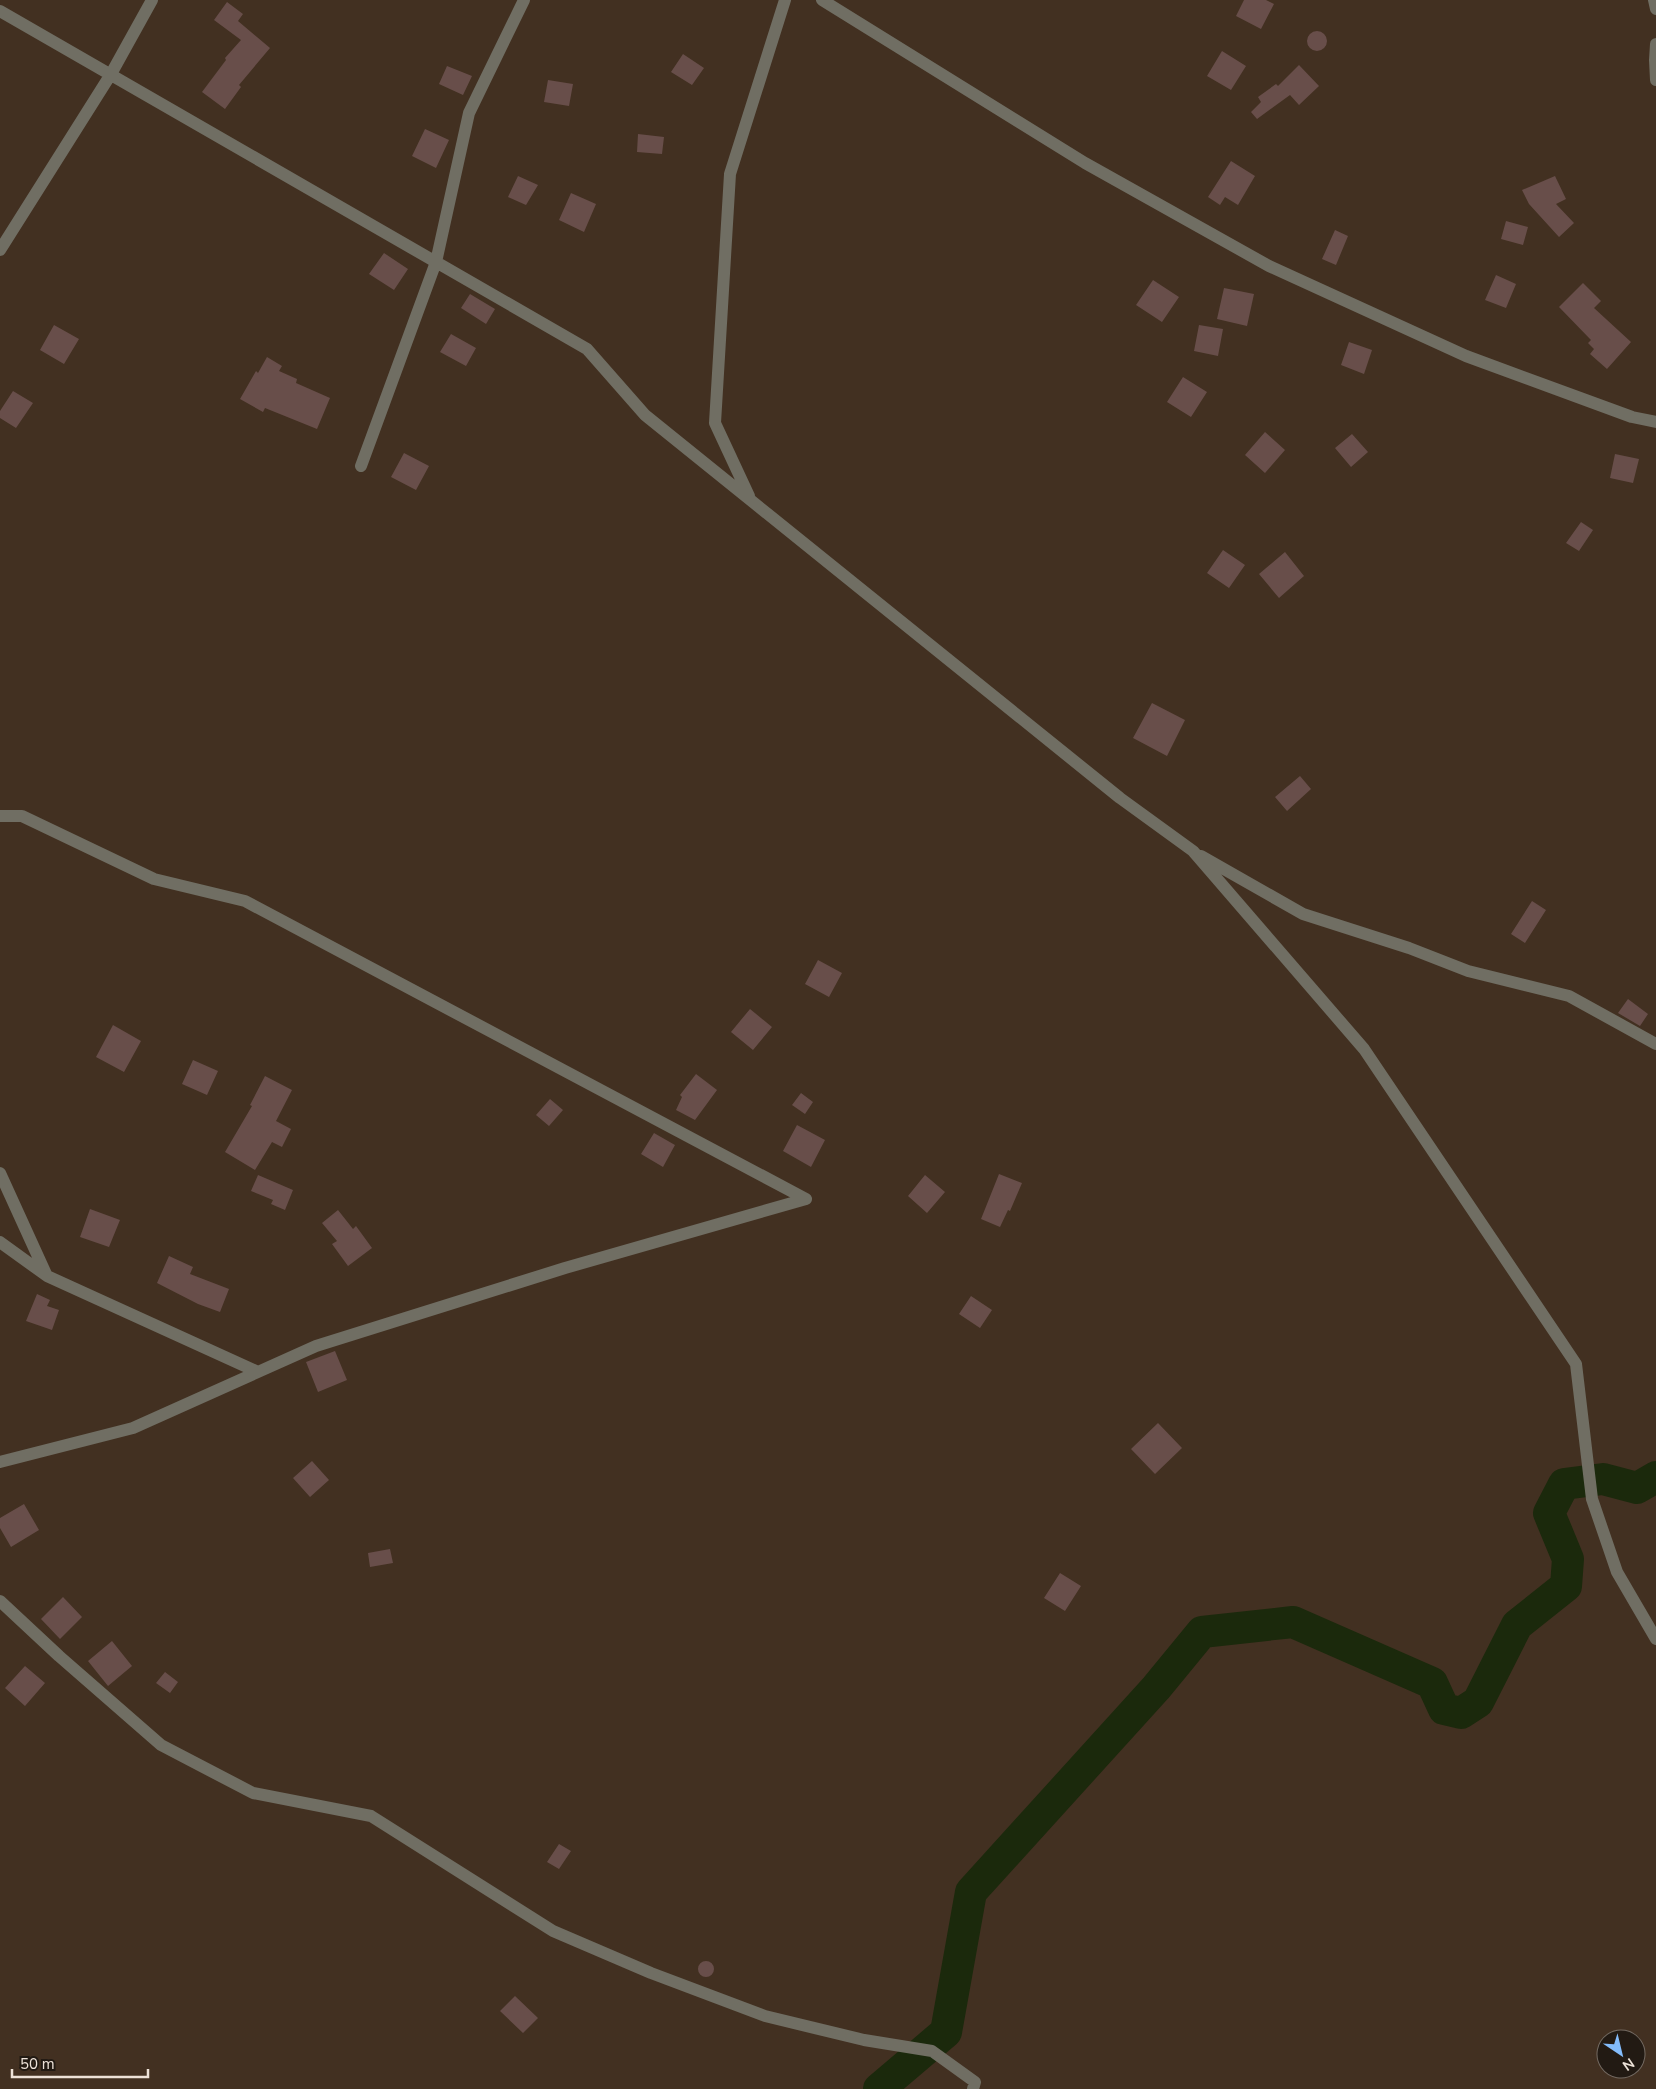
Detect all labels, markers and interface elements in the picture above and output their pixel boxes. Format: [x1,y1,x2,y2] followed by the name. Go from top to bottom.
[1596,2029,1646,2079] north arrow
[12,2046,149,2078] scale bar
[1618,2053,1638,2075] text: N
[20,2054,55,2074] text: 50 m

